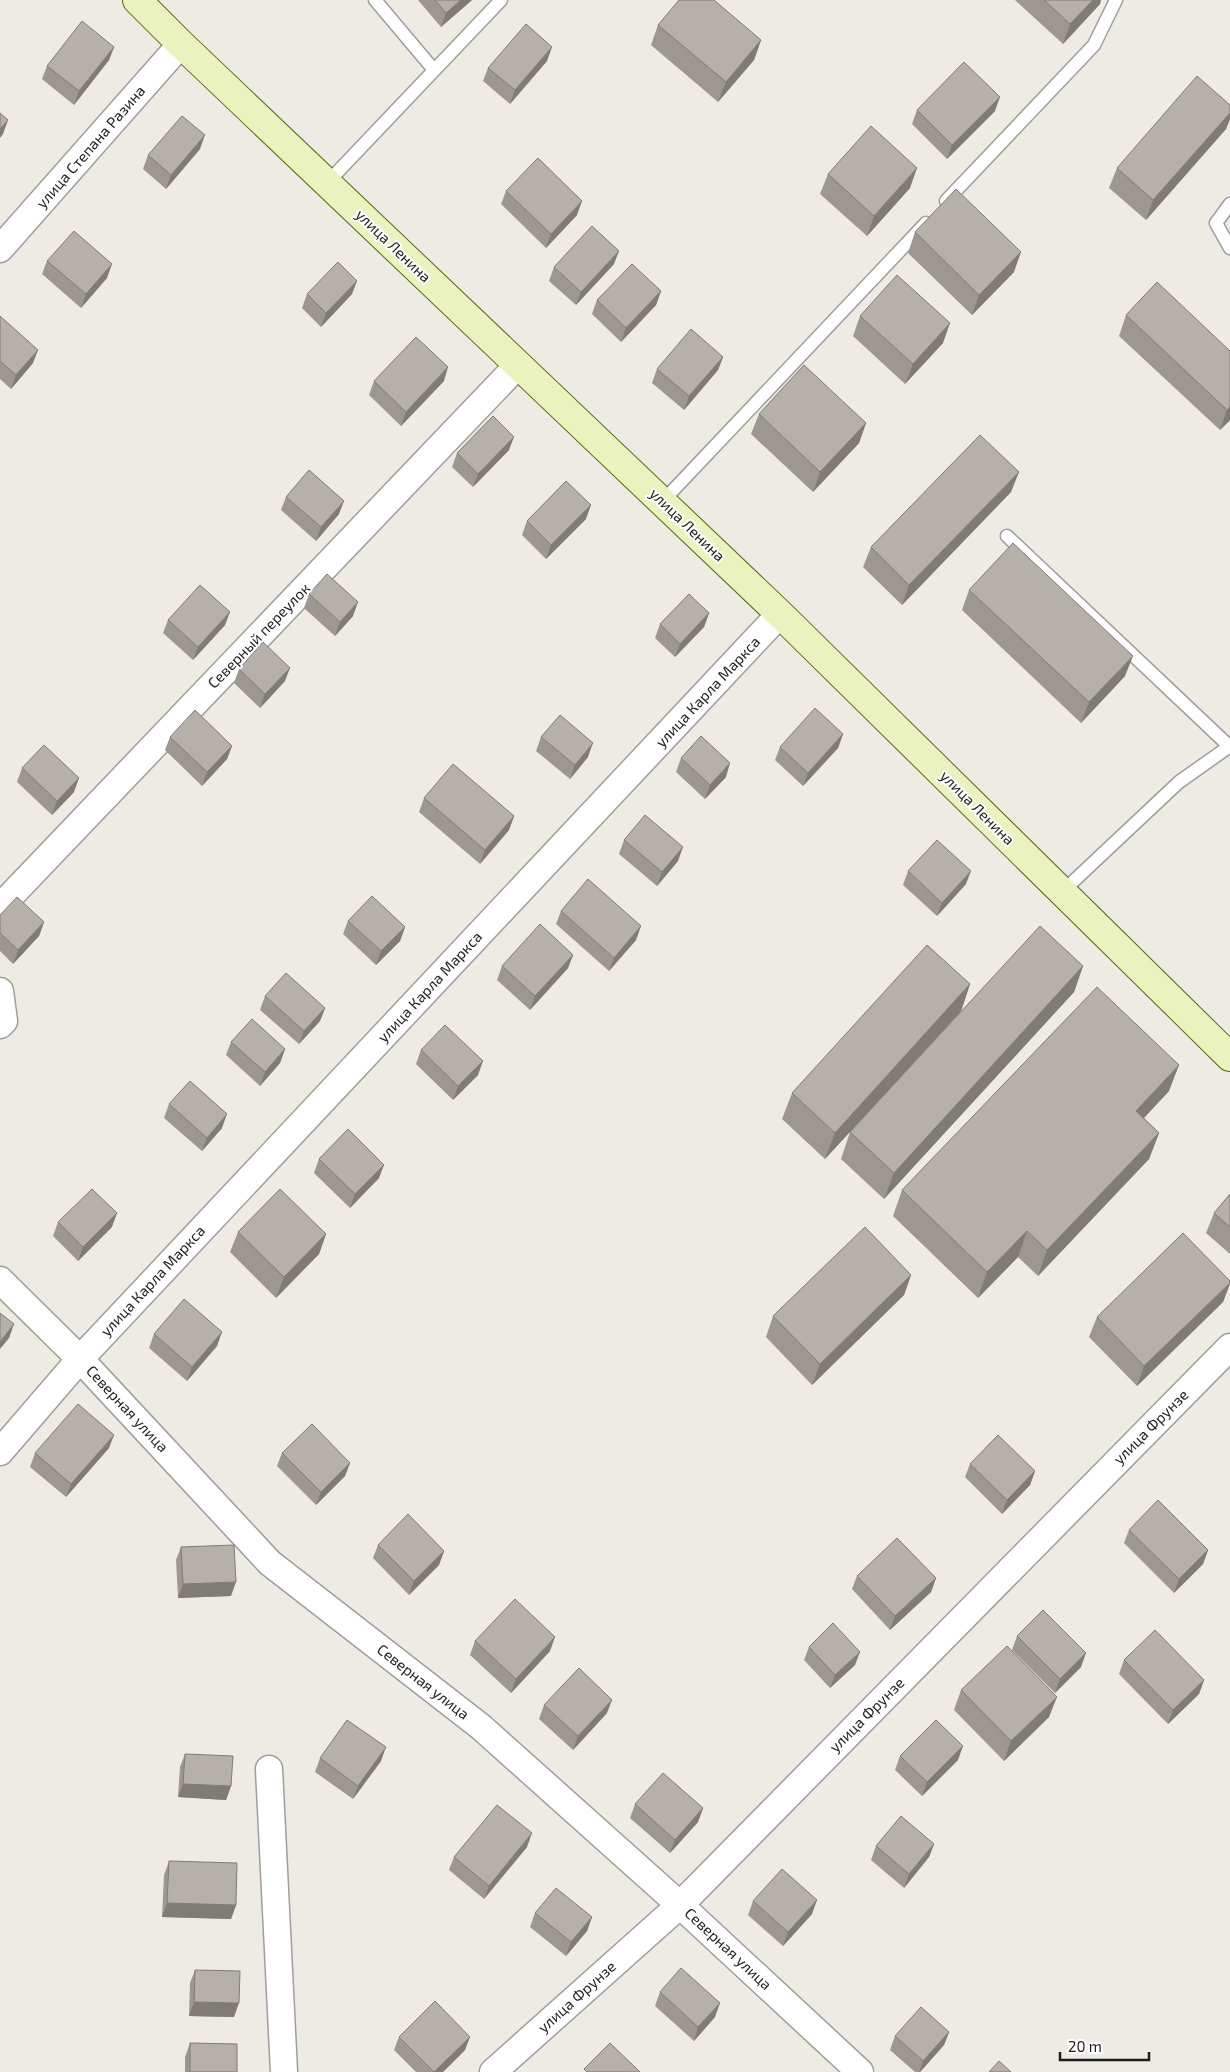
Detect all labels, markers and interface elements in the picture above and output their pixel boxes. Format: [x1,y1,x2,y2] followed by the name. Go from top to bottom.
[32,81,149,212] street label: улица Степана Разина
[352,205,435,286] street label: улица Ленина
[646,484,729,565] street label: улица Ленина
[203,579,314,692] street label: Северный переулок
[651,632,764,751] street label: улица Карла Маркса
[936,766,1019,849] street label: улица Ленина
[373,927,486,1046] street label: улица Карла Маркса
[96,1221,209,1340] street label: улица Карла Маркса
[82,1361,173,1456] street label: Северная улица
[1109,1385,1192,1468] street label: улица Фрунзе
[373,1640,473,1724] street label: Северная улица
[825,1673,908,1756] street label: улица Фрунзе
[681,1903,776,1994] street label: Северная улица
[534,1957,620,2037] street label: улица Фрунзе
[1060,2030,1149,2062] scale bar
[1068,2037,1102,2055] text: 20 m

